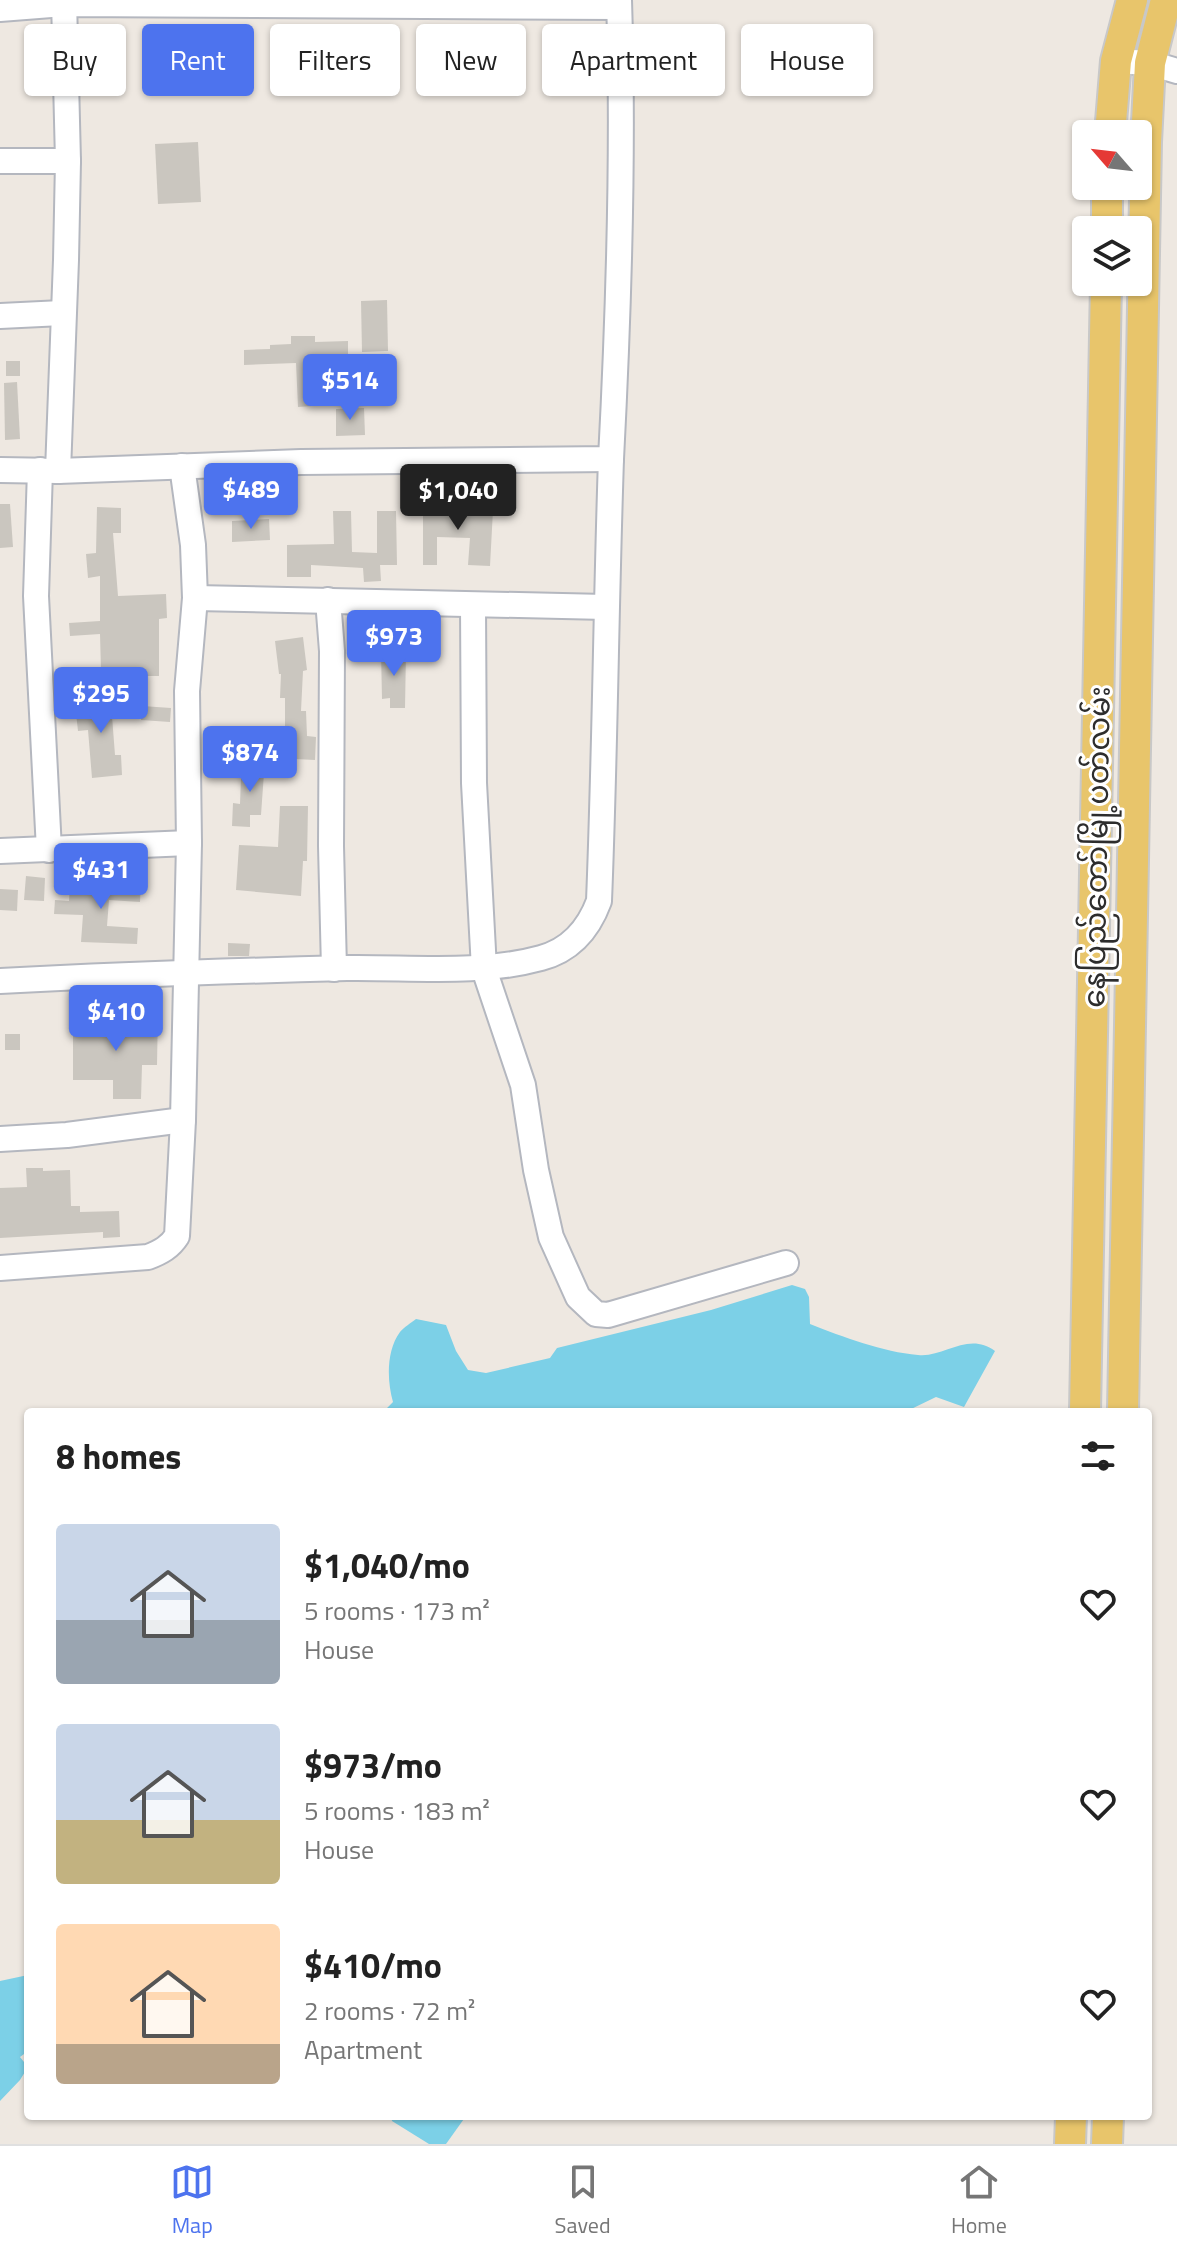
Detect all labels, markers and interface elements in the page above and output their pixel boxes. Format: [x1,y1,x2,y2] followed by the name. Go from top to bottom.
[24,24,126,96] chip: Buy
[142,24,254,96] chip: Rent
[270,24,400,96] chip: Filters
[416,24,526,96] chip: New
[542,24,725,96] chip: Apartment
[741,24,873,96] chip: House
[1072,120,1152,200] north arrow
[1072,120,1152,296] map controls
[1072,216,1152,296] button: layers
[303,354,397,422] pin: $514
[321,360,379,399] text: $514
[204,463,298,531] pin: $489
[393,464,523,532] pin: $1,040
[222,469,280,508] text: $489
[418,470,498,509] text: $1,040
[347,610,441,678] pin: $973
[365,616,423,655] text: $973
[54,667,148,735] pin: $295
[72,673,130,712] text: $295
[1070,686,1125,1008] street label: နေပြည်တော်မြို့ပတ်လမ်း
[203,726,297,794] pin: $874
[221,732,279,771] text: $874
[54,843,148,911] pin: $431
[72,849,130,888] text: $431
[69,985,163,1053] pin: $410
[87,991,145,1030] text: $410
[56,1430,181,1482] text: 8 homes
[1076,1434,1120,1478] icon: filters
[304,1539,470,1591] text: $1,040/mo
[120,1556,216,1652] icon: home
[1076,1582,1120,1626] icon: heart
[304,1591,490,1630] text: 5 rooms · 173 m²
[304,1630,374,1669] text: House
[304,1739,442,1791] text: $973/mo
[120,1756,216,1852] icon: home
[1076,1782,1120,1826] icon: heart
[304,1791,490,1830] text: 5 rooms · 183 m²
[304,1830,374,1869] text: House
[304,1939,442,1991] text: $410/mo
[120,1956,216,2052] icon: home
[1076,1982,1120,2026] icon: heart
[304,1991,475,2030] text: 2 rooms · 72 m²
[304,2030,422,2069] text: Apartment
[170,2160,214,2242] tab: Map
[555,2160,611,2242] tab: Saved
[951,2160,1007,2242] tab: Home

